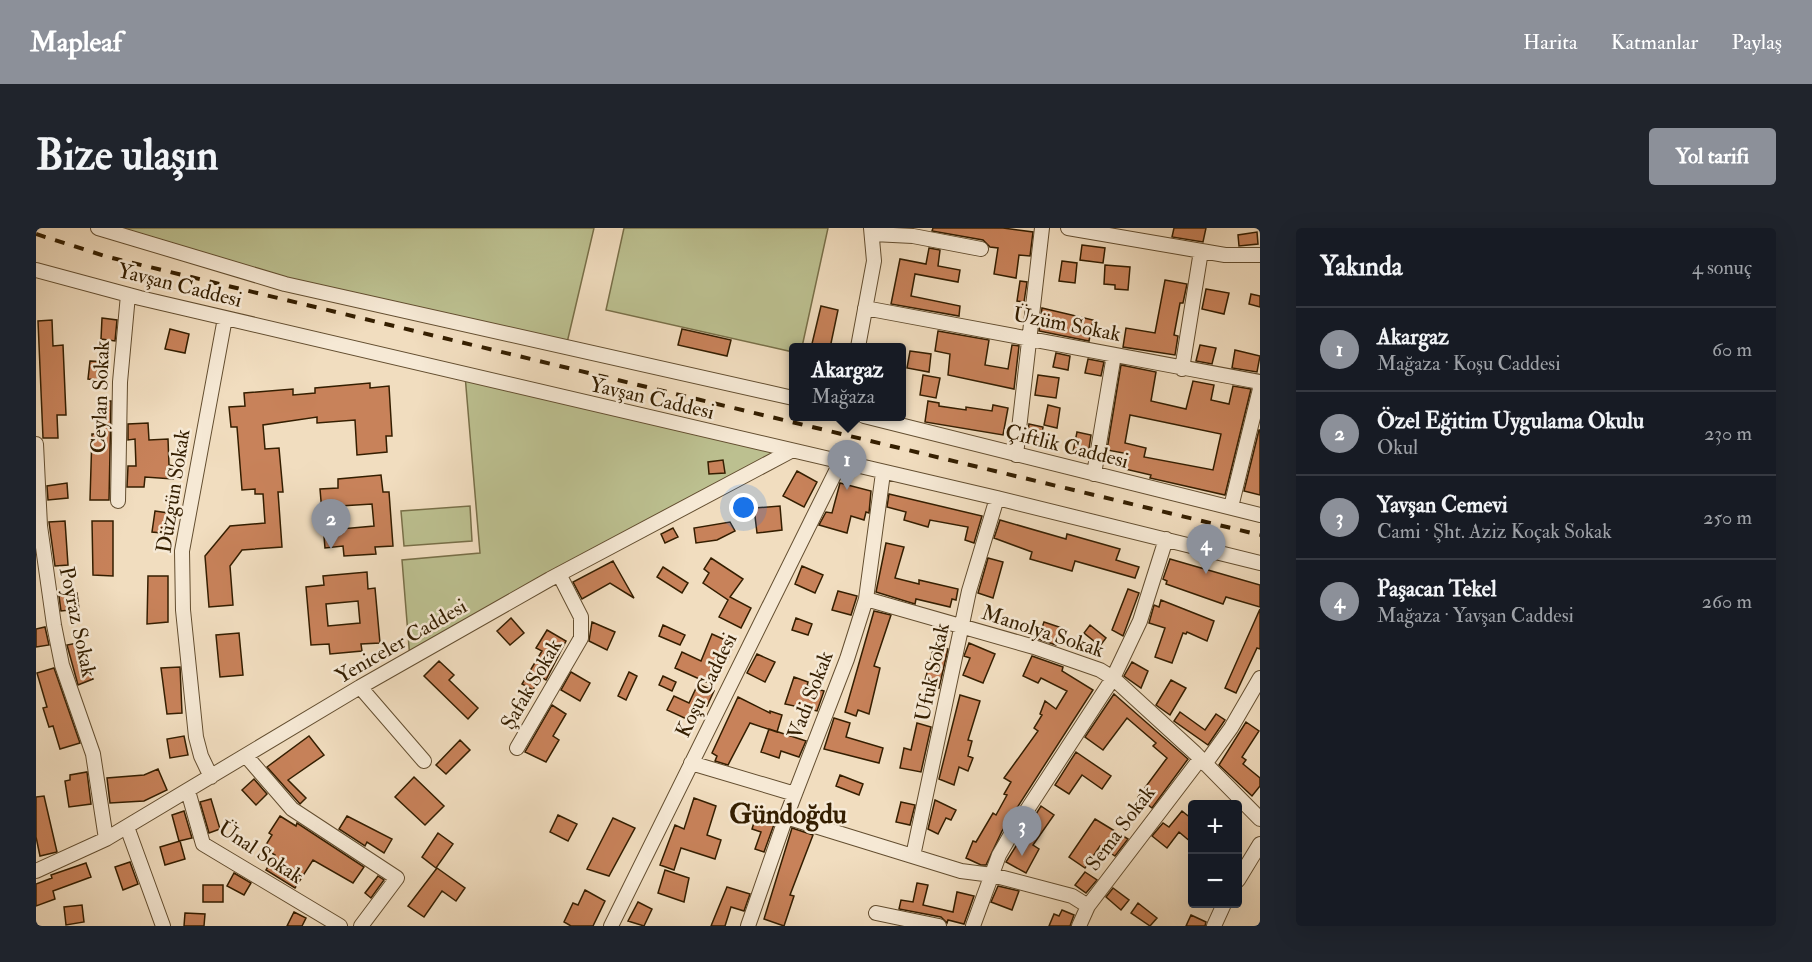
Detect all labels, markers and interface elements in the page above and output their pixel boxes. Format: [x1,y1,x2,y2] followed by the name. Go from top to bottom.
[30,25,122,60] text: Mapleaf
[1523,29,1578,56] text: Harita
[1611,29,1698,56] text: Katmanlar
[1731,29,1782,56] text: Paylaş
[1649,128,1776,185] button: Yol tarifi
[36,130,218,182] text: Bize ulaşın
[1320,251,1402,283] text: Yakında
[1692,255,1752,280] text: 4 sonuç
[115,257,245,314] street label: Yavşan Caddesi
[1011,301,1123,348] street label: Üzüm Sokak
[1377,323,1449,351] text: Akargaz
[1336,337,1343,362] text: 1
[1712,337,1752,362] text: 60 m
[85,340,116,454] street label: Ceylan Sokak
[789,343,906,421] popup
[1377,351,1560,376] text: Mağaza · Koşu Caddesi
[812,356,883,384] text: Akargaz
[587,371,717,426] street label: Yavşan Caddesi
[812,384,875,409] text: Mağaza
[1377,407,1644,435] text: Özel Eğitim Uygulama Okulu
[1002,418,1132,475] street label: Çiftlik Caddesi
[1334,421,1345,446] text: 2
[1704,421,1752,446] text: 230 m
[150,427,197,555] street label: Düzgün Sokak
[1377,435,1418,460] text: Okul
[828,440,866,490] pin: 1
[1377,491,1508,519] text: Yavşan Cemevi
[729,493,758,522] your location
[312,500,350,549] pin: 2
[1336,505,1343,530] text: 3
[1703,505,1752,530] text: 250 m
[1377,519,1612,544] text: Cami · Şht. Aziz Koçak Sokak
[1186,524,1226,574] pin: 4
[53,564,102,680] street label: Poyraz Sokak
[1377,575,1497,603] text: Paşacan Tekel
[1334,589,1345,614] text: 4
[1702,589,1752,614] text: 260 m
[331,593,472,690] street label: Yeniceler Caddesi
[978,599,1108,664] street label: Manolya Sokak
[1377,603,1574,628] text: Mağaza · Yavşan Caddesi
[909,621,956,724] street label: Ufuk Sokak
[670,628,744,742] street label: Koşu Caddesi
[495,634,568,735] street label: Şafak Sokak
[781,647,840,743] street label: Vadi Sokak
[1080,780,1161,876] street label: Sema Sokak
[729,798,847,832] district label: Gündoğdu
[1188,800,1242,908] map controls
[1188,800,1242,854] button: +
[1002,806,1042,856] pin: 3
[213,815,309,890] street label: Ünal Sokak
[1188,854,1242,908] button: −

